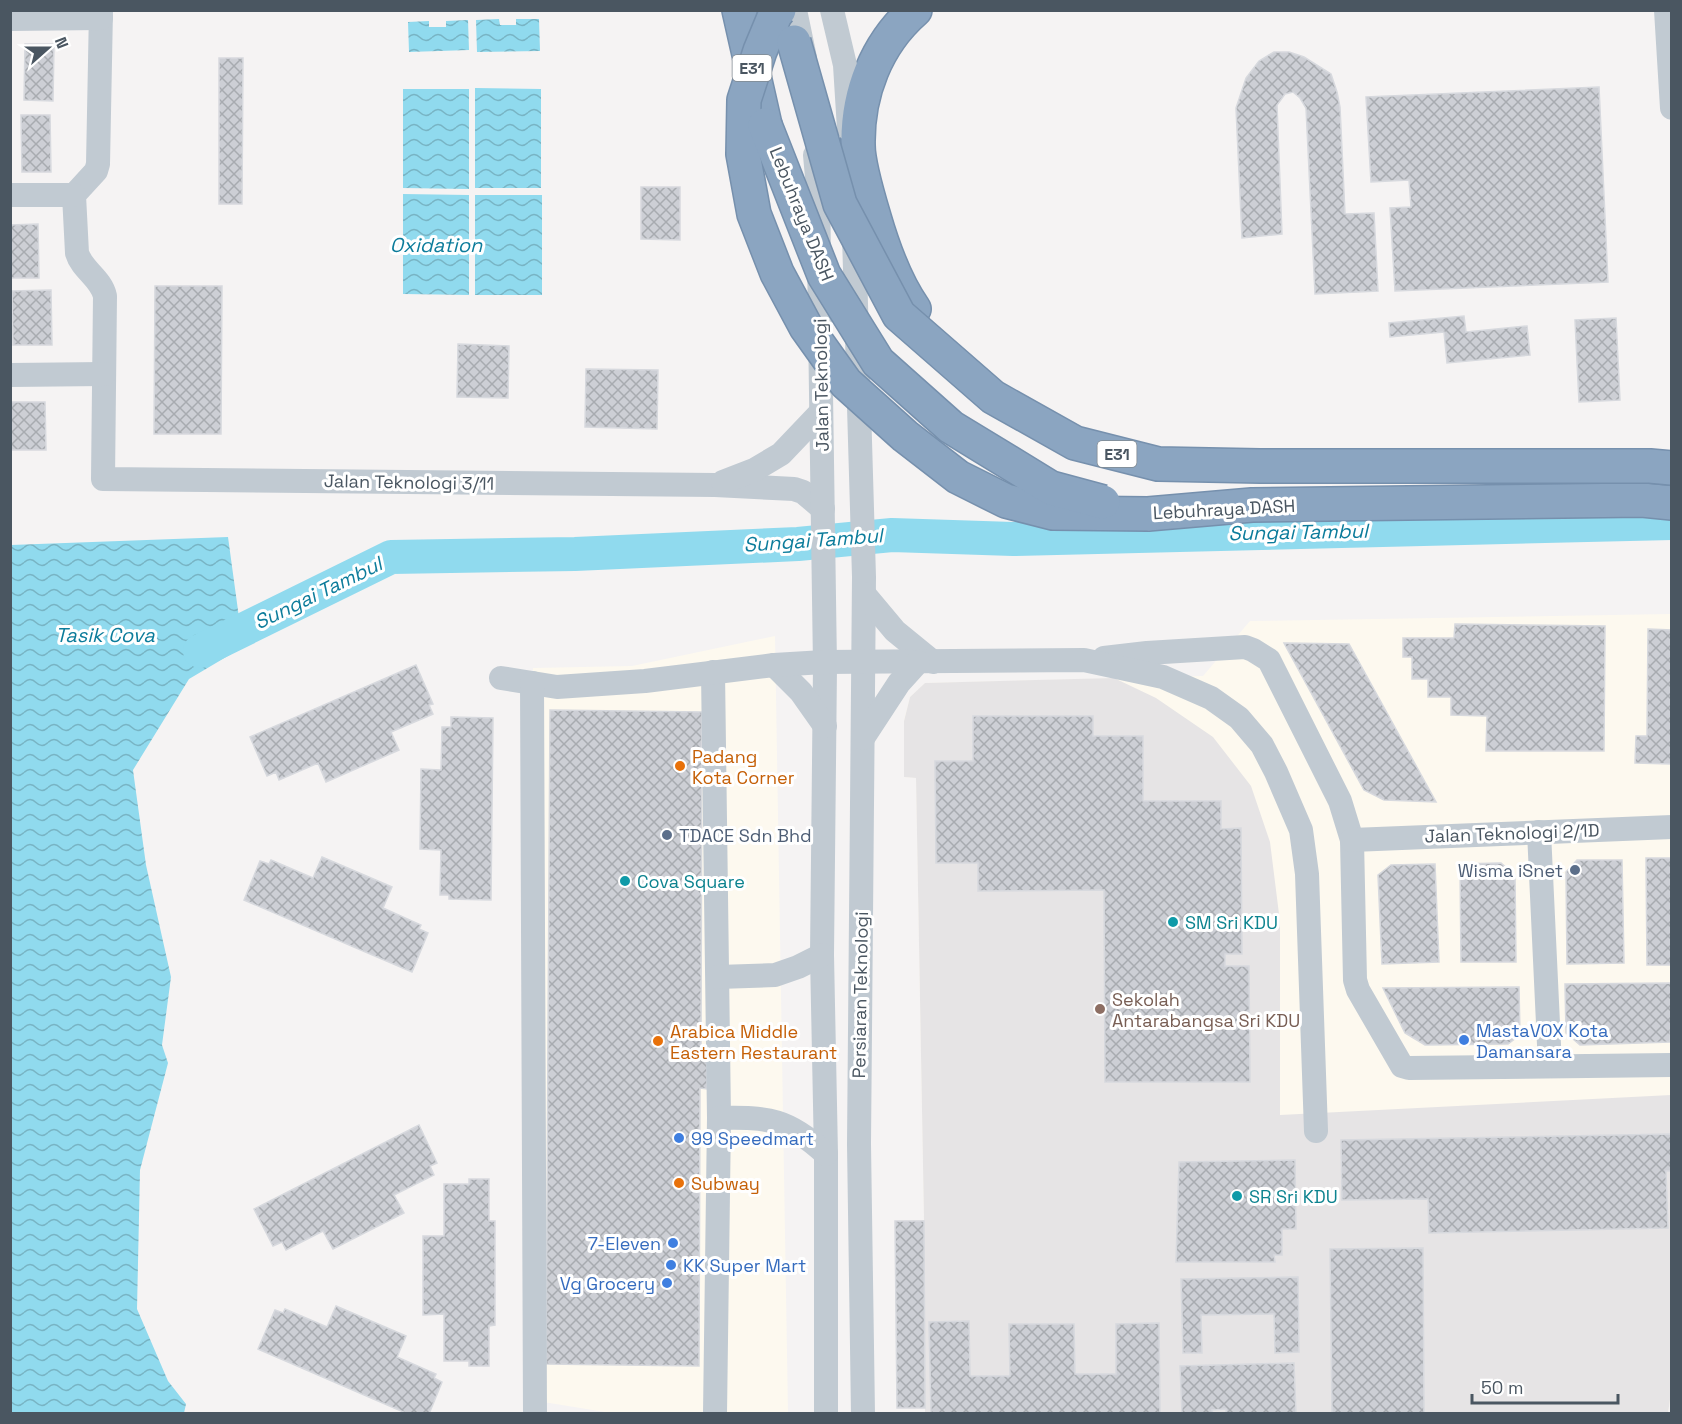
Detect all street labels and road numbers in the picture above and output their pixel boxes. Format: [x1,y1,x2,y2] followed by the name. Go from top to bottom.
[732,55,771,81] road number: E31
[765,144,839,284] street label: Lebuhraya DASH
[808,318,834,452] street label: Jalan Teknologi
[1098,441,1136,467] road number: E31
[324,469,494,495] street label: Jalan Teknologi 3/11
[1152,494,1296,524] street label: Lebuhraya DASH
[1424,818,1600,848] street label: Jalan Teknologi 2/1D
[847,911,873,1079] street label: Persiaran Teknologi

